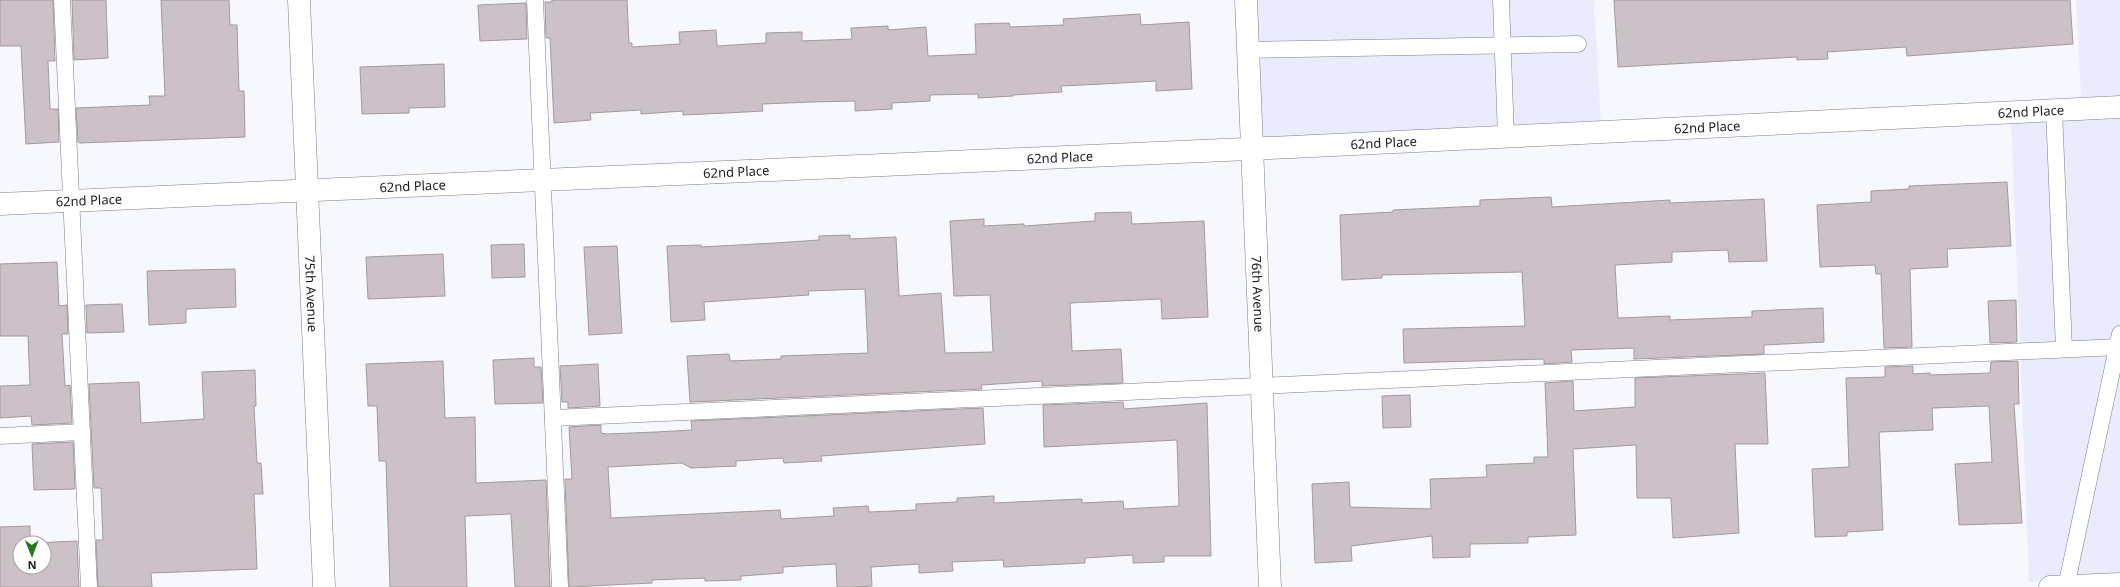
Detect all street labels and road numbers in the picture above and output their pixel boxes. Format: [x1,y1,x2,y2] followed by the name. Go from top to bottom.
[1997,101,2064,122] street label: 62nd Place
[1674,116,1741,138] street label: 62nd Place
[1350,132,1417,153] street label: 62nd Place
[1026,147,1094,168] street label: 62nd Place
[703,161,770,182] street label: 62nd Place
[379,175,446,196] street label: 62nd Place
[55,190,122,211] street label: 62nd Place
[301,255,322,332] street label: 75th Avenue
[1247,255,1269,332] street label: 76th Avenue

